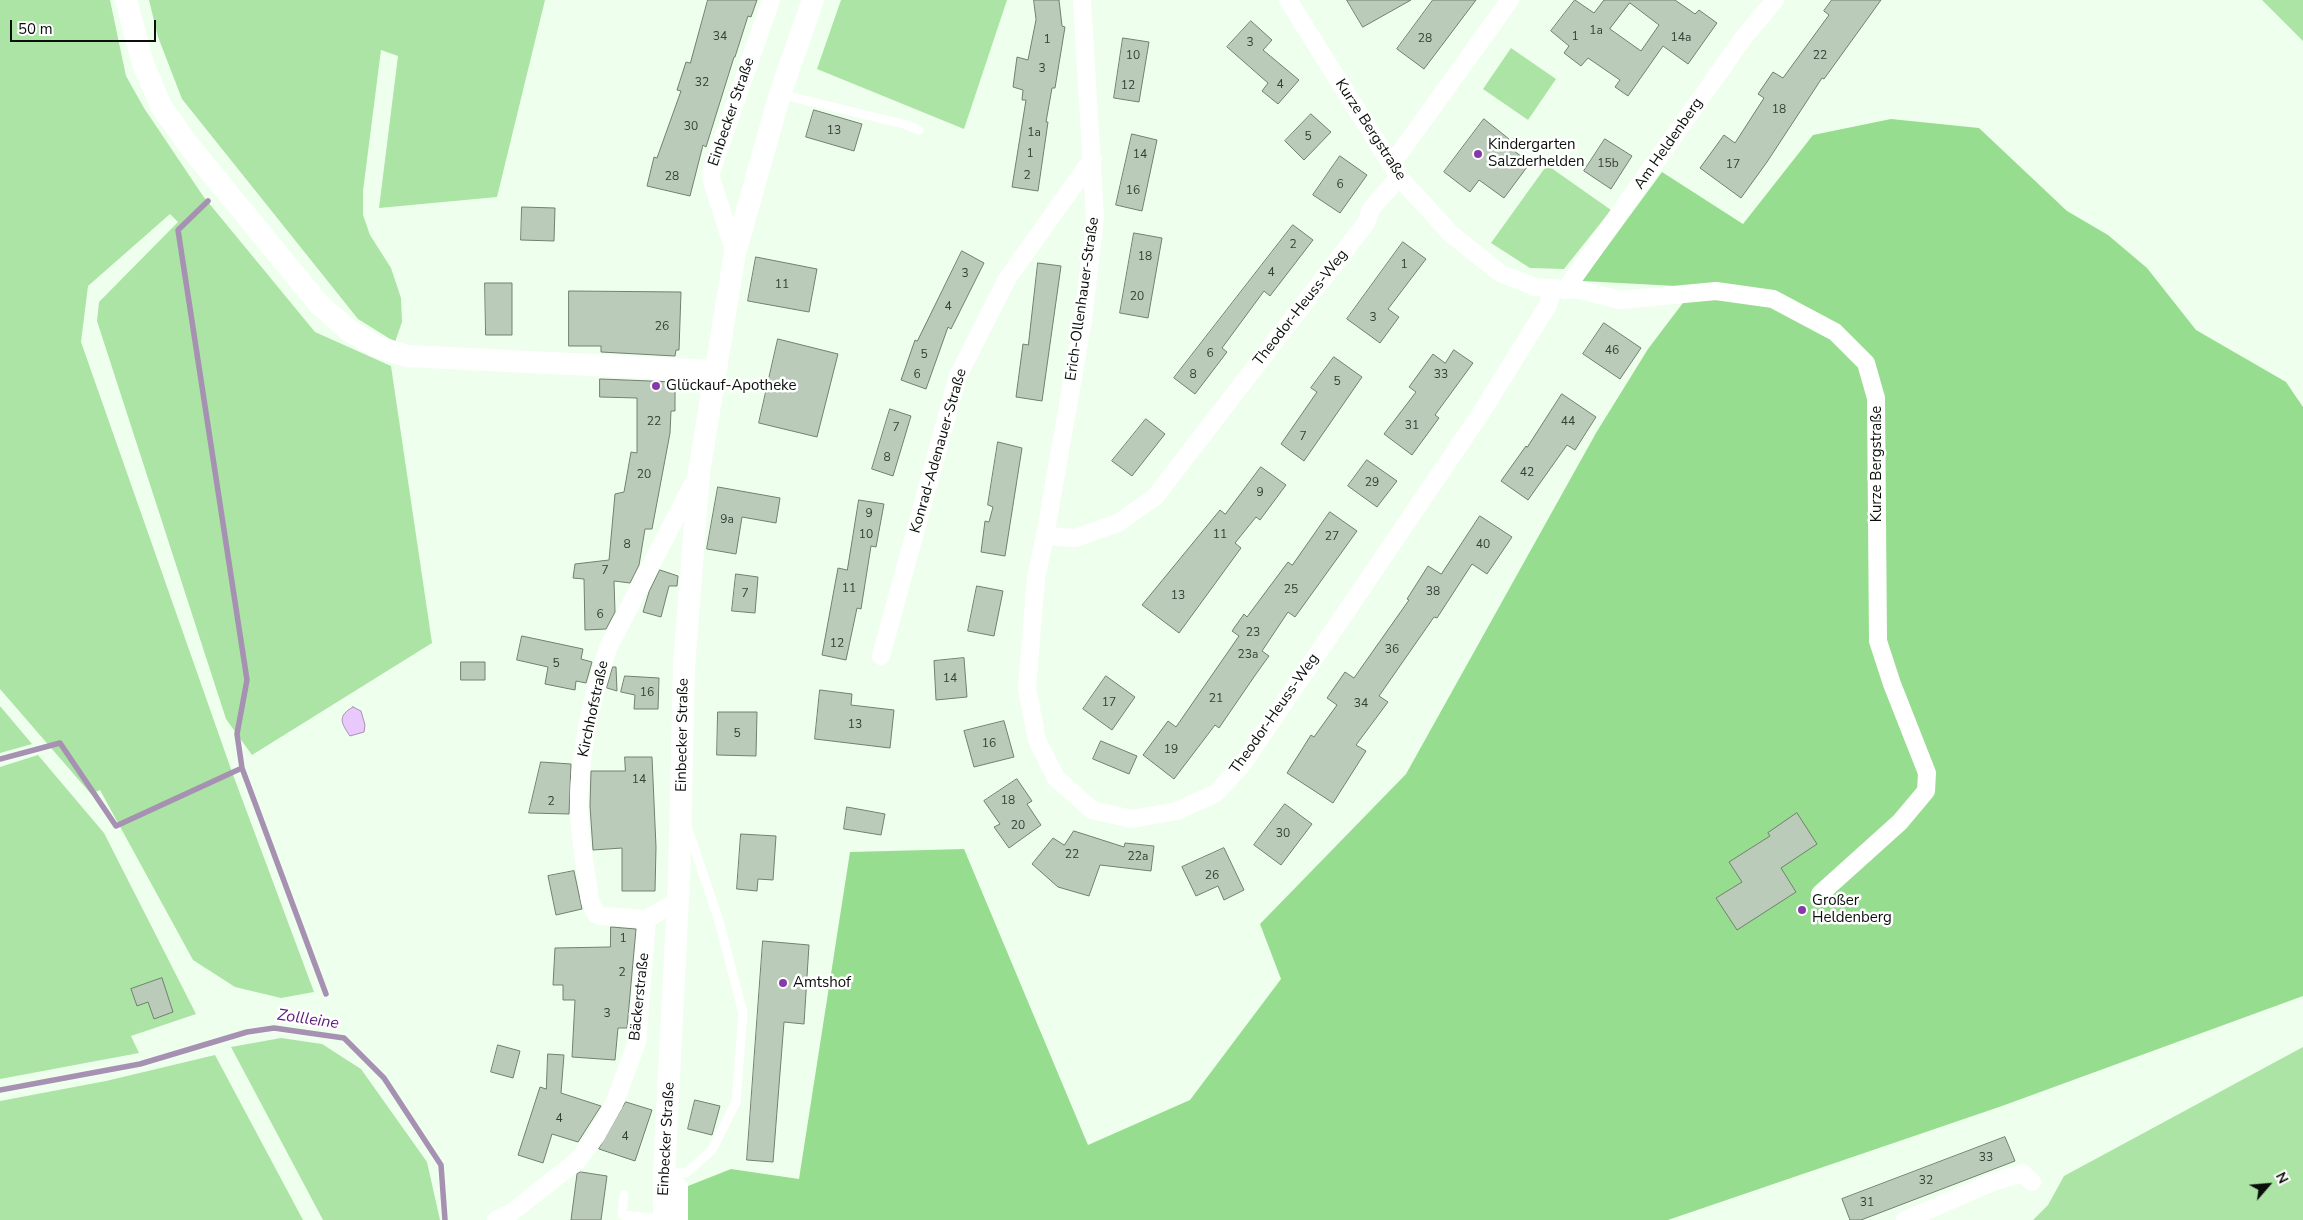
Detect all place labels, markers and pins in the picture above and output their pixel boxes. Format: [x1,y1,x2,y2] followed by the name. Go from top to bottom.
[1488,136,1585,171] place label: Kindergarten Salzderhelden
[1472,148,1484,160] marker: Kindergarten Salzderhelden
[666,377,796,395] place label: Glückauf-Apotheke
[650,380,662,392] marker: Glückauf-Apotheke
[1812,892,1892,927] place label: Großer Heldenberg
[1796,904,1808,916] marker: Großer Heldenberg
[793,974,851,992] place label: Amtshof
[777,977,789,989] marker: Amtshof

